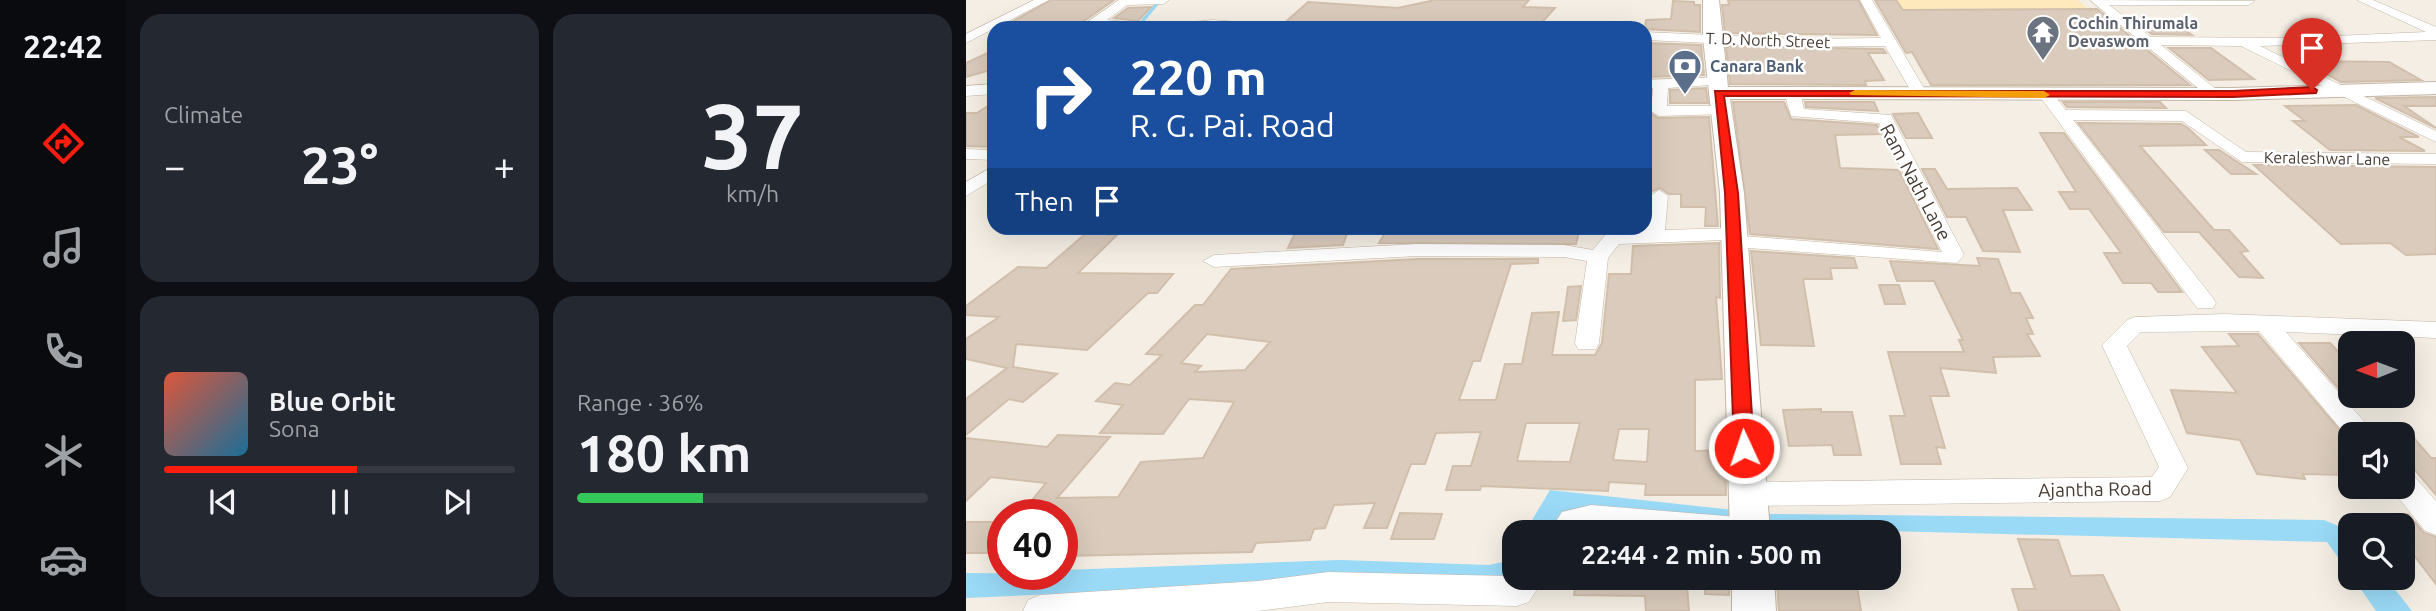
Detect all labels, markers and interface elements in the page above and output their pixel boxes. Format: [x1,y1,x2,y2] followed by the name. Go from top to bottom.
[2024,13,2062,62] temple icon: Cochin Thirumala Devaswom
[2068,14,2198,50] place label: Cochin Thirumala Devaswom
[2282,18,2342,90] pin
[23,28,103,64] text: 22:42
[1705,29,1831,51] street label: T. D. North Street
[2293,29,2331,67] icon: arrive
[1666,47,1704,96] bank icon: Canara Bank
[1015,49,1106,140] icon: right
[1130,49,1267,104] text: 220 m
[1710,57,1804,75] place label: Canara Bank
[701,84,804,186] text: 37
[164,102,243,127] text: Climate
[1130,107,1335,143] text: R. G. Pai. Road
[39,119,88,168] icon: directions
[1876,120,1956,244] street label: Ram Nath Lane
[301,136,378,194] text: 23°
[164,145,185,187] text: −
[494,145,515,187] text: +
[2264,148,2390,168] street label: Keraleshwar Lane
[726,181,779,206] text: km/h
[1088,182,1126,220] icon: arrive
[1015,187,1074,216] text: Then
[39,223,88,272] icon: music
[39,327,88,376] icon: phone
[2338,331,2415,408] north arrow
[2338,331,2415,590] map controls
[269,387,396,416] text: Blue Orbit
[577,390,704,415] text: Range · 36%
[1707,411,1781,485] position arrow
[269,416,319,441] text: Sona
[2338,422,2415,499] button: sound
[577,424,751,482] text: 180 km
[39,431,88,480] icon: climate
[2038,477,2152,501] street label: Ajantha Road
[204,483,242,521] icon: previous
[321,483,359,521] icon: pause
[438,483,476,521] icon: next
[987,499,1078,590] speed limit sign: 40
[2338,513,2415,590] button: search
[39,535,88,584] icon: car
[1581,540,1822,569] text: 22:44 · 2 min · 500 m

